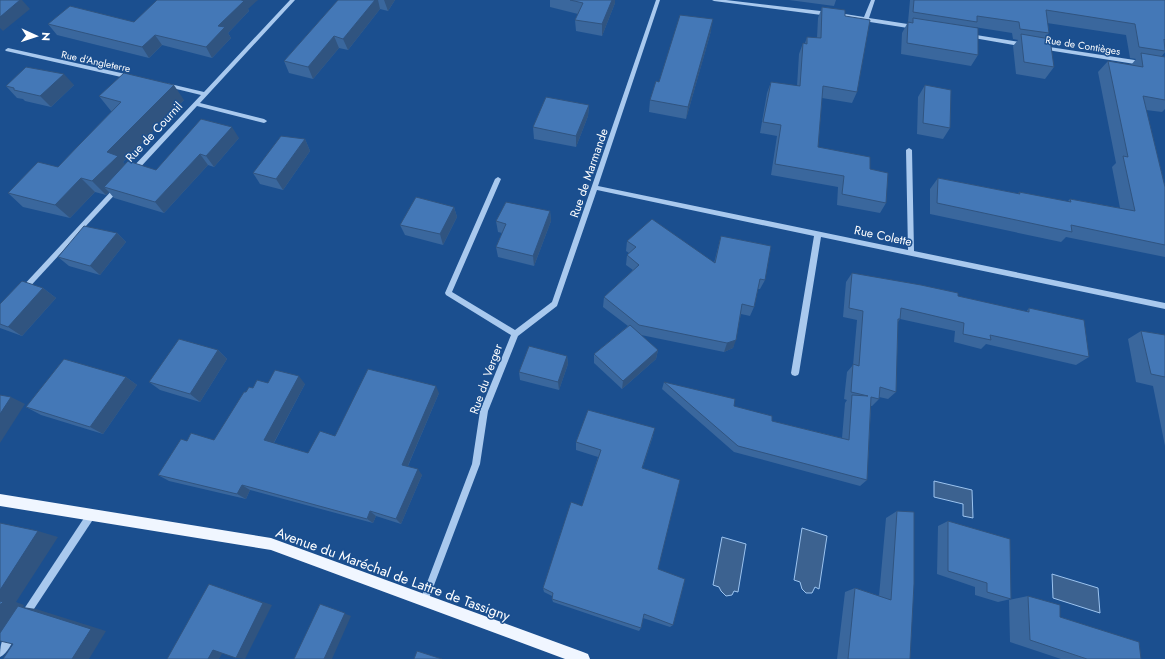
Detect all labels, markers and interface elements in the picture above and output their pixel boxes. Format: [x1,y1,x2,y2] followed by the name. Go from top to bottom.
[16,16,56,56] north arrow
[38,32,54,41] text: N
[1044,32,1121,59] street label: Rue de Contièges
[60,47,132,76] street label: Rue d'Angleterre
[121,98,187,166] street label: Rue de Cournil
[565,126,613,220] street label: Rue de Marmande
[853,221,913,251] street label: Rue Colette
[465,340,507,417] street label: Rue du Verger
[273,522,514,626] street label: Avenue du Maréchal de Lattre de Tassigny

